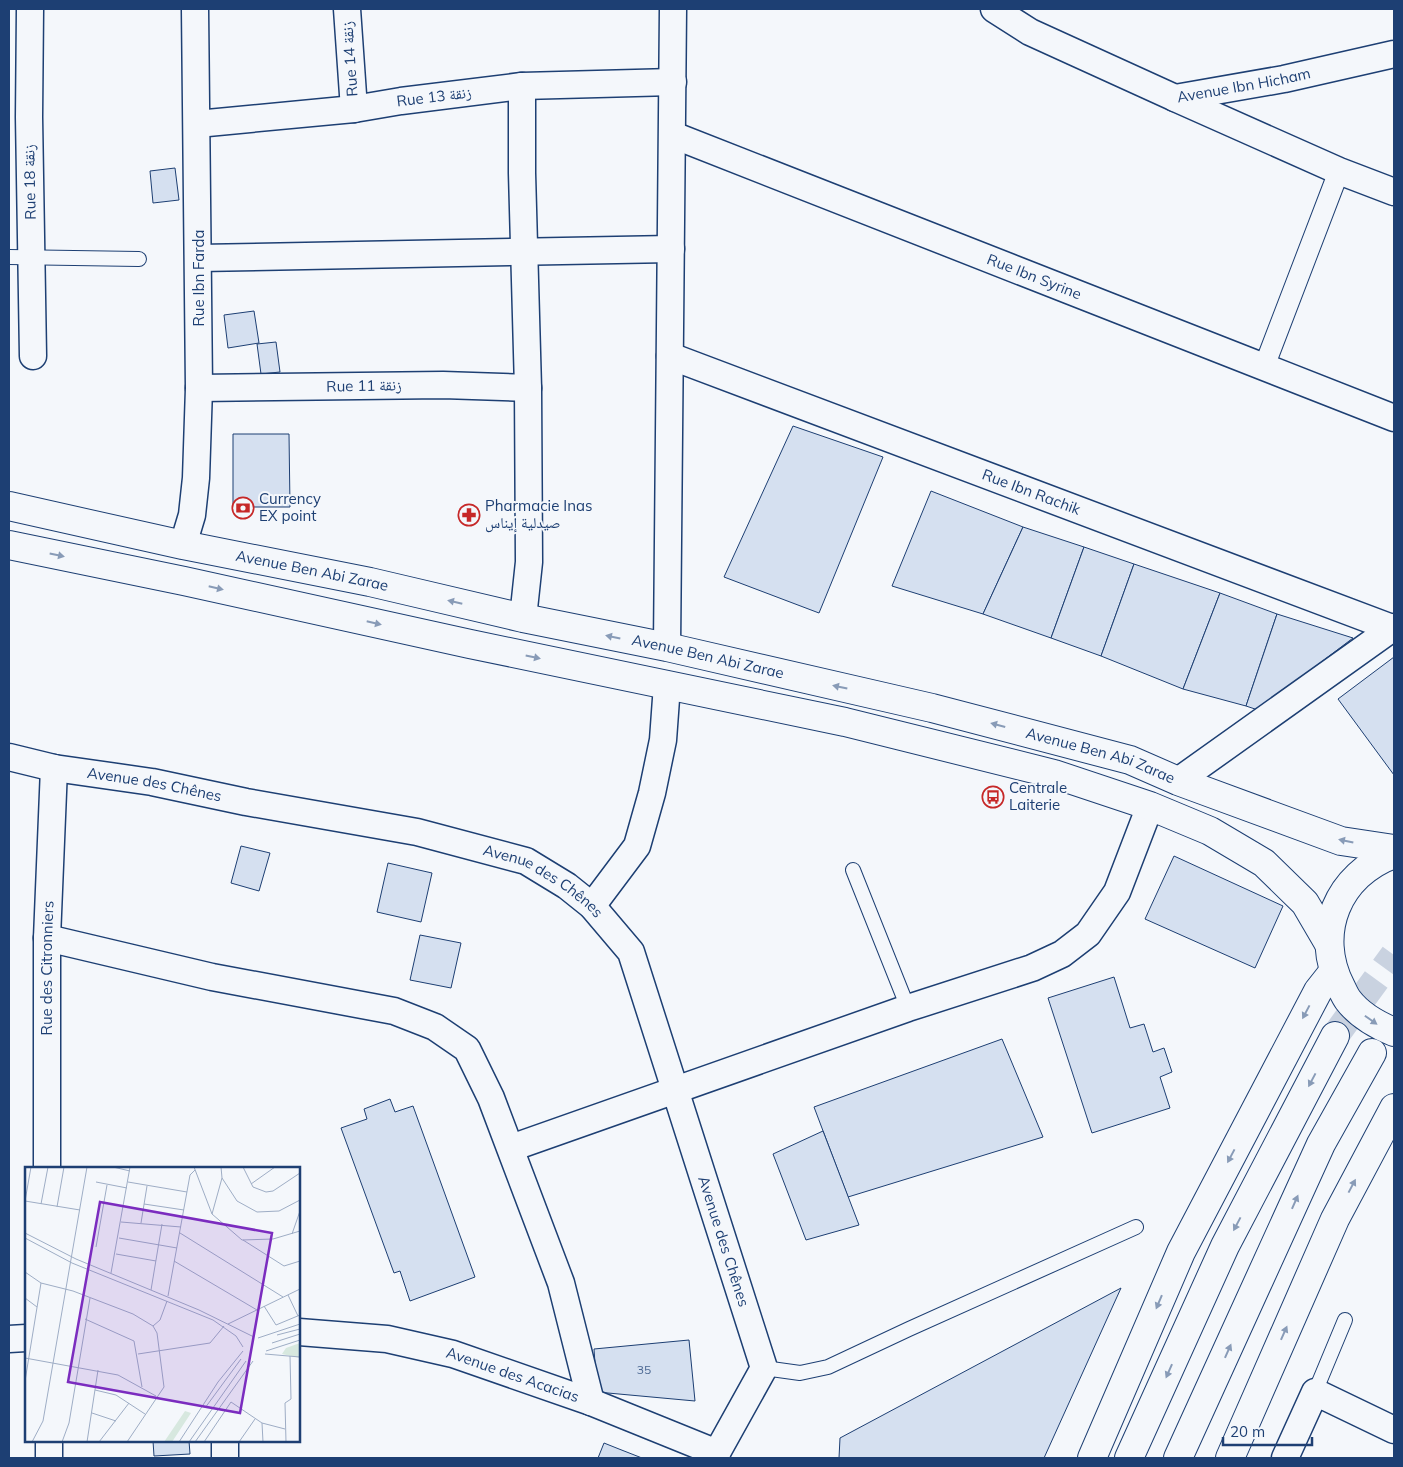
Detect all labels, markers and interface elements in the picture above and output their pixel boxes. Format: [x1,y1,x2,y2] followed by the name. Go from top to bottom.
[337,20,362,97] street label: Rue 14 زنقة
[1176,63,1312,106] street label: Avenue Ibn Hicham
[395,82,473,111] street label: Rue 13 زنقة
[19,144,40,220] street label: Rue 18 زنقة
[189,229,208,327] street label: Rue Ibn Farda
[984,249,1084,303] street label: Rue Ibn Syrine
[326,375,402,396] street label: Rue 11 زنقة
[980,464,1084,519] street label: Rue Ibn Rachik
[259,489,321,525] place label: Currency EX point
[231,496,255,520] bank icon: Currency EX point
[485,496,592,533] place label: Pharmacie Inas صيدلية إيناس
[457,503,481,527] pharmacy icon: Pharmacie Inas صيدلية إيناس
[234,546,390,595] street label: Avenue Ben Abi Zarae
[49,551,64,559] one-way arrow
[208,584,223,592] one-way arrow
[447,598,462,606] one-way arrow
[367,619,382,627] one-way arrow
[630,630,786,683] street label: Avenue Ben Abi Zarae
[606,633,621,641] one-way arrow
[525,654,541,662] one-way arrow
[832,682,848,690] one-way arrow
[991,721,1006,729] one-way arrow
[1024,723,1178,787] street label: Avenue Ben Abi Zarae
[86,763,223,806] street label: Avenue des Chênes
[1009,778,1067,814] place label: Centrale Laiterie
[981,785,1005,809] bus stop icon: Centrale Laiterie
[1339,837,1354,845] one-way arrow
[481,840,608,921] street label: Avenue des Chênes
[37,900,58,1035] street label: Rue des Citronniers
[1302,1005,1310,1020] one-way arrow
[1364,1015,1378,1025] one-way arrow
[1308,1072,1316,1087] one-way arrow
[1227,1149,1235,1164] one-way arrow
[25,1167,300,1442] inset map
[694,1173,754,1309] street label: Avenue des Chênes
[1348,1179,1356,1193] one-way arrow
[1291,1195,1299,1209] one-way arrow
[1233,1216,1241,1231] one-way arrow
[1155,1295,1163,1309] one-way arrow
[1281,1326,1289,1340] one-way arrow
[444,1343,582,1406] street label: Avenue des Acacias
[1225,1344,1233,1358] one-way arrow
[637,1362,651,1377] house number: 35
[1164,1364,1172,1378] one-way arrow
[1223,1414,1312,1446] scale bar
[1230,1422,1265,1441] text: 20 m

